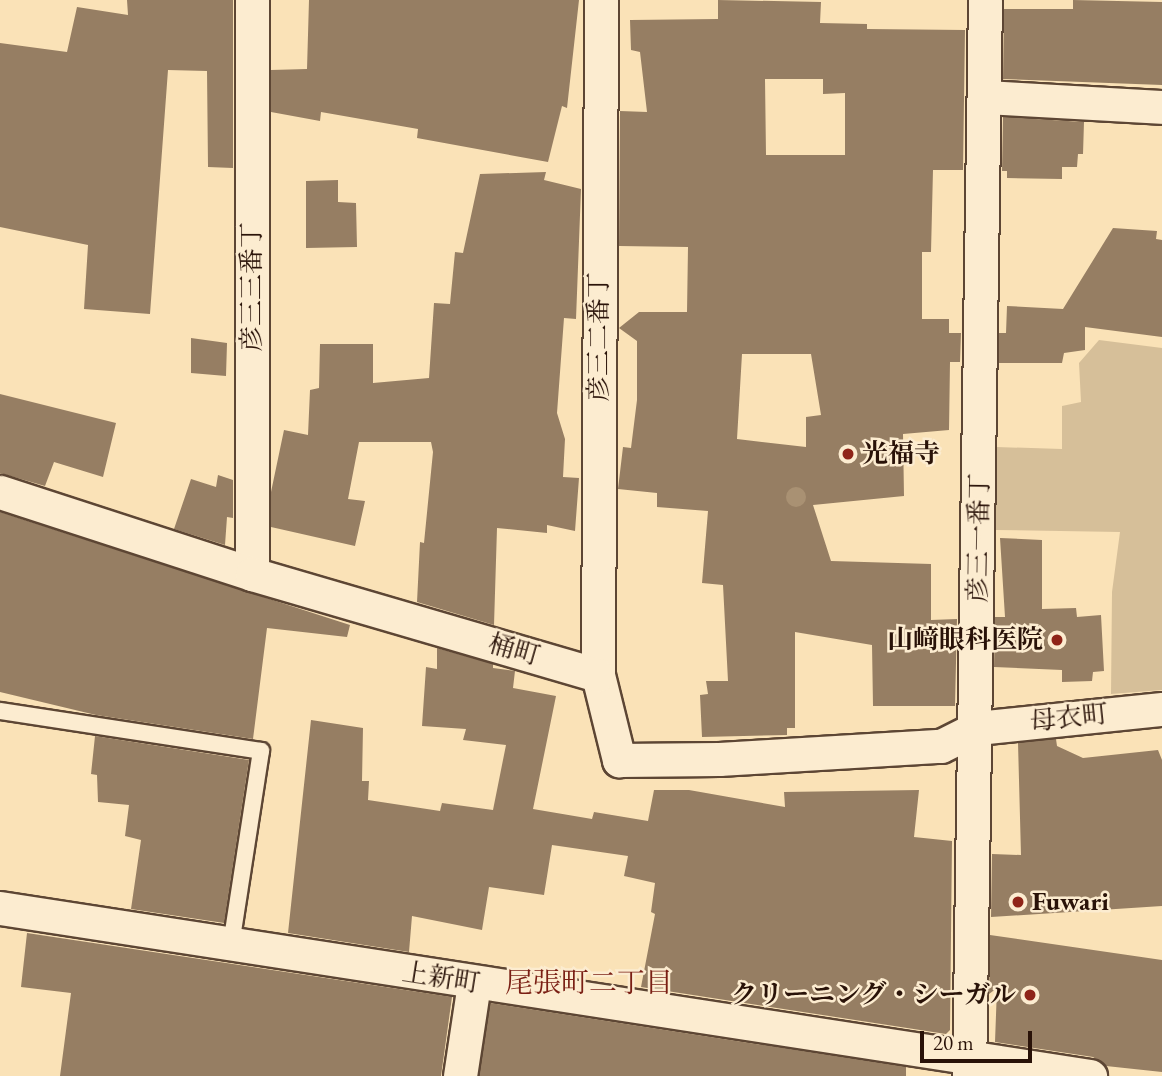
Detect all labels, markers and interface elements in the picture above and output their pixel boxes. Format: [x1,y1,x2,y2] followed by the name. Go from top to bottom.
[236,222,268,352] street label: 彦三三番丁
[583,272,615,402] street label: 彦三二番丁
[862,438,940,470] place label: 光福寺
[840,446,856,462] marker: 光福寺
[962,473,996,603] street label: 彦三一番丁
[887,624,1043,656] place label: 山﨑眼科医院
[485,628,543,672] street label: 桶町
[1049,632,1065,648] marker: 山﨑眼科医院
[1029,698,1109,738] street label: 母衣町
[1032,886,1109,918] place label: Fuwari
[1010,894,1026,910] marker: Fuwari
[400,956,482,1000] street label: 上新町
[505,965,673,999] district label: 尾張町二丁目
[730,979,1016,1011] place label: クリーニング・シーガル
[1022,987,1038,1003] marker: クリーニング・シーガル
[924,1016,1036,1060] scale bar
[933,1029,974,1056] text: 20 m

